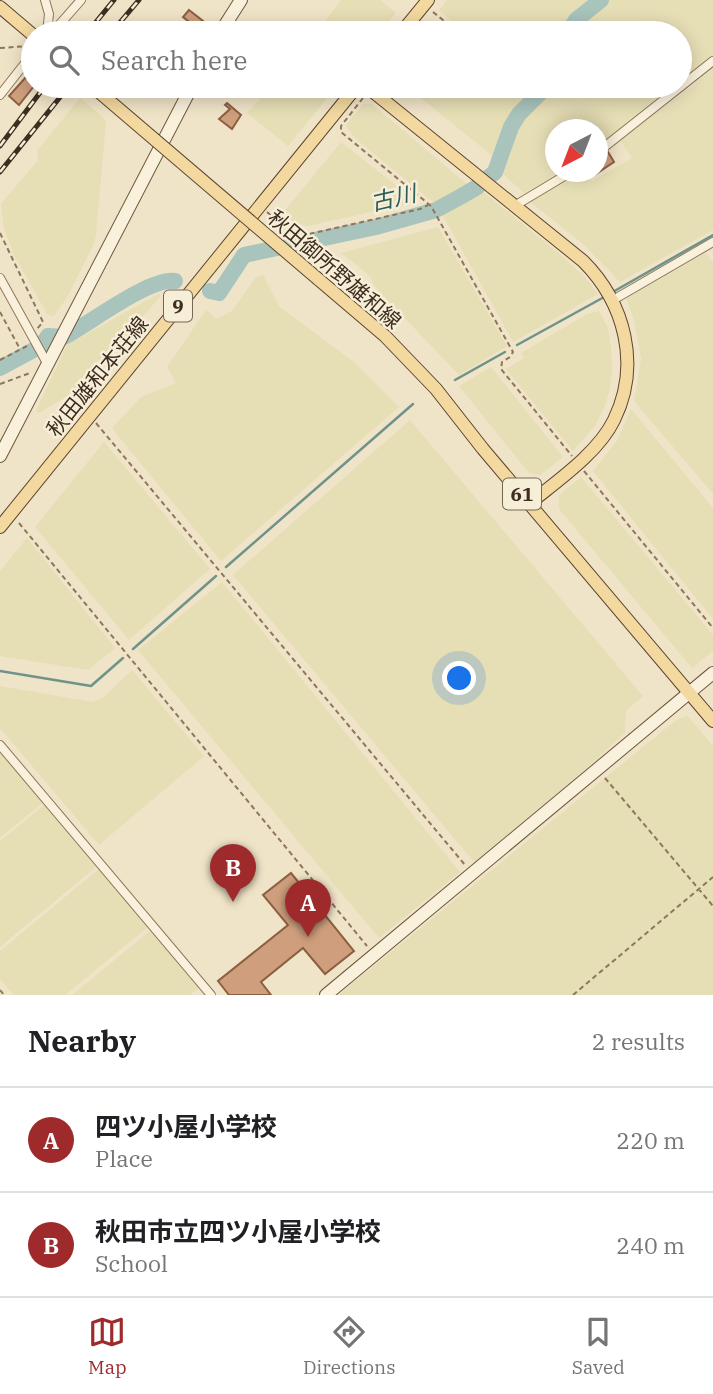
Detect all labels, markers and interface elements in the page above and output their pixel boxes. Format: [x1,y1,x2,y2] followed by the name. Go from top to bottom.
[21,21,692,98] search box
[45,41,83,79] icon: search
[101,43,247,77] text: Search here
[545,119,608,182] north arrow
[367,177,422,217] water label: 古川
[262,203,408,335] street label: 秋田御所野雄和線
[164,290,192,322] road number: 9
[40,310,154,442] street label: 秋田雄和本荘線
[503,478,541,509] road number: 61
[442,661,476,695] your location
[210,844,256,902] pin: B
[285,879,331,937] pin: A
[28,1021,136,1060] text: Nearby
[592,1026,685,1056] text: 2 results
[95,1109,277,1143] text: 四ツ小屋小学校
[43,1125,59,1155] text: A
[616,1125,685,1155] text: 220 m
[95,1143,153,1173] text: Place
[95,1214,381,1248] text: 秋田市立四ツ小屋小学校
[43,1230,59,1260] text: B
[616,1230,685,1260] text: 240 m
[95,1248,168,1278] text: School
[88,1313,127,1379] tab: Map
[303,1313,396,1379] tab: Directions
[572,1313,625,1379] tab: Saved

